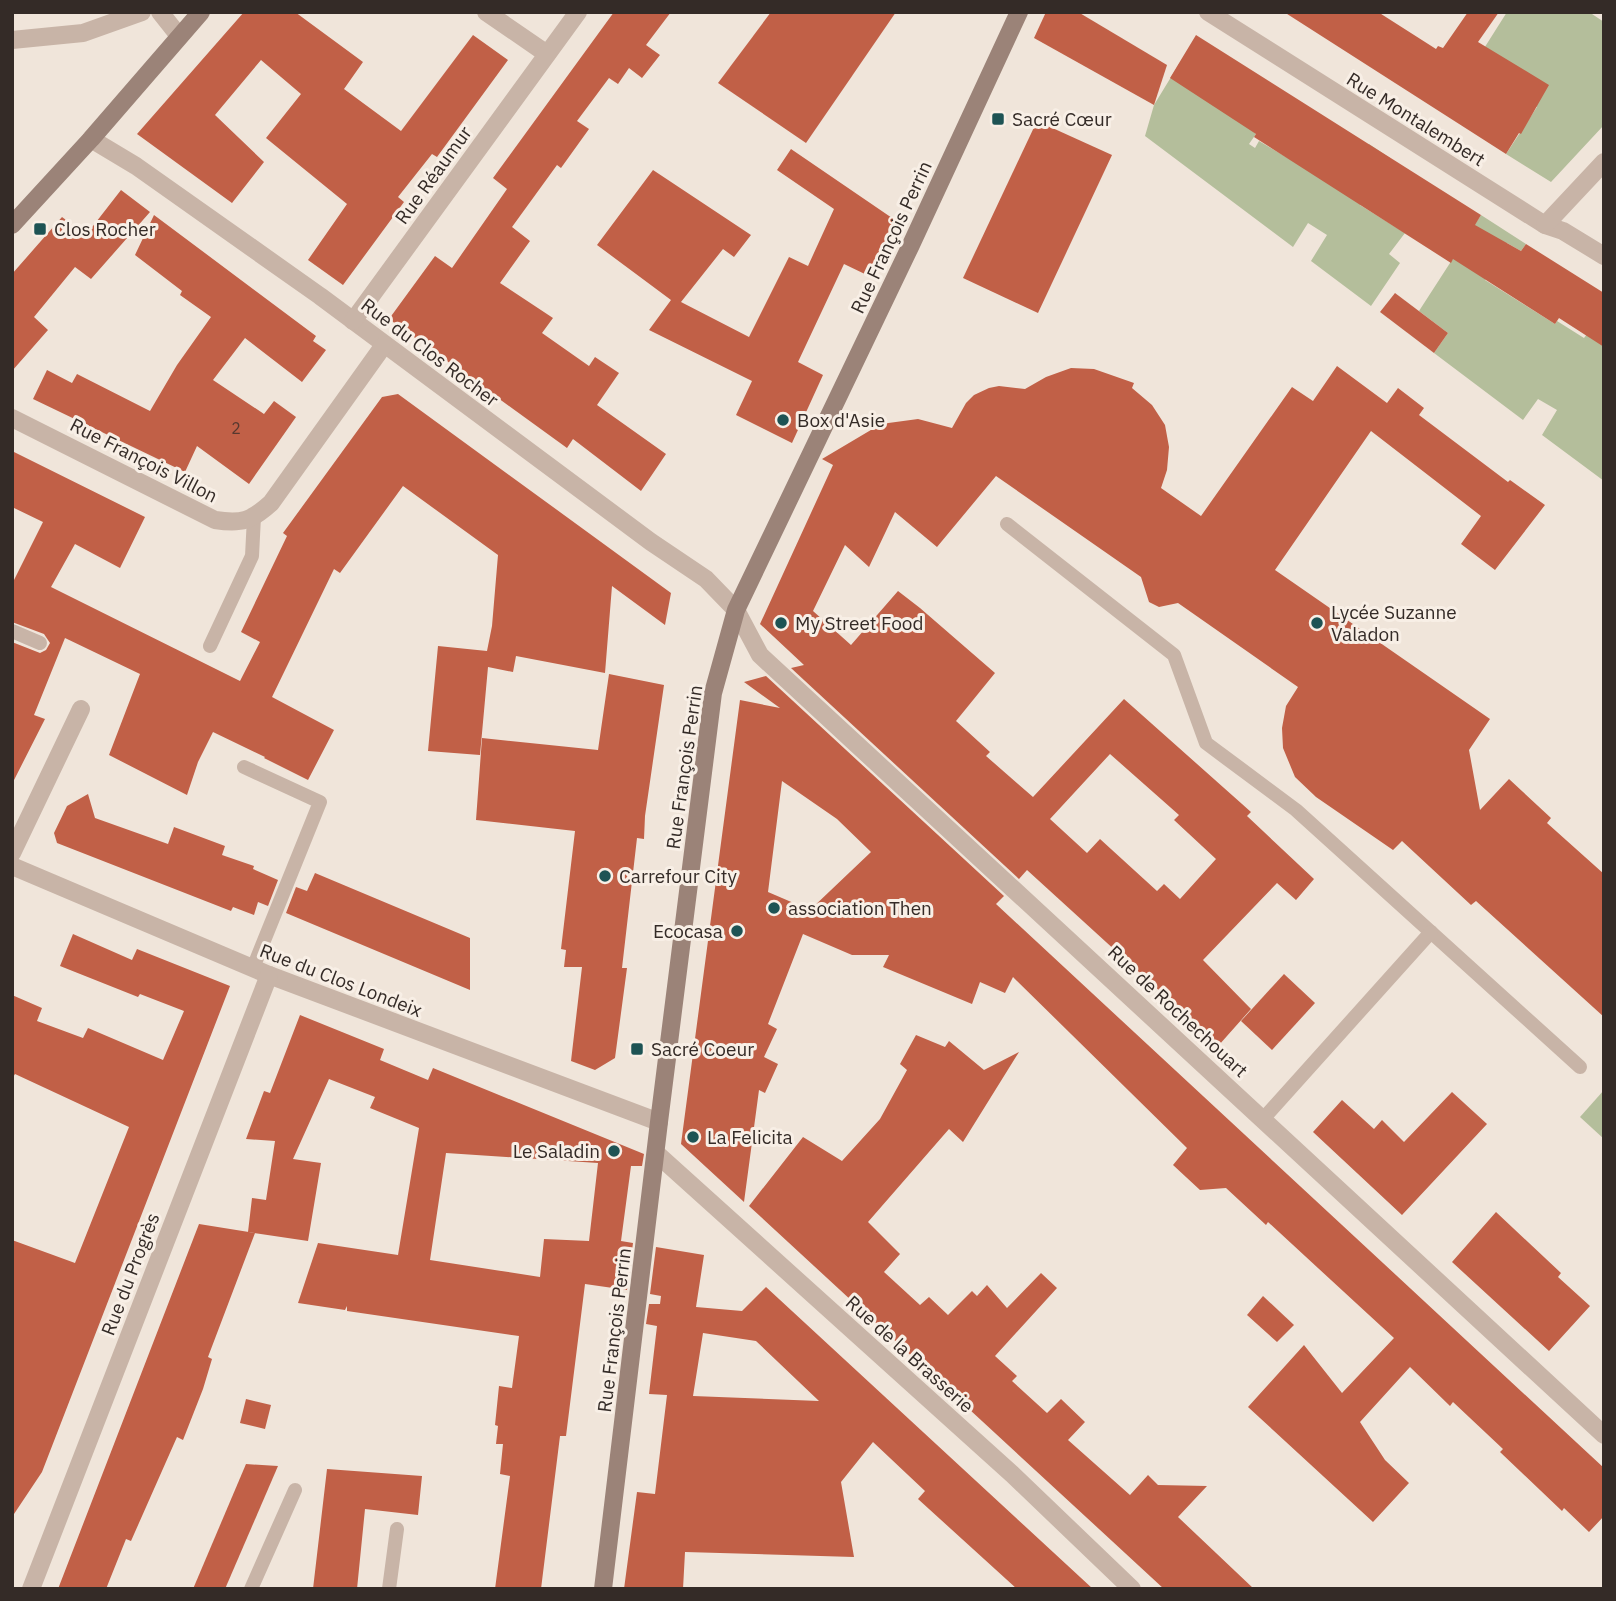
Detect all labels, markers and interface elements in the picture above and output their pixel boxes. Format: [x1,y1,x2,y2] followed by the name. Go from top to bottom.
[1342,67,1490,171] street label: Rue Montalembert
[1012,107,1112,131] place label: Sacré Cœur
[990,111,1006,127] marker: Sacré Cœur
[389,121,477,229] street label: Rue Réaumur
[845,157,937,317] street label: Rue François Perrin
[54,217,156,241] place label: Clos Rocher
[32,221,48,237] marker: Clos Rocher
[357,293,503,411] street label: Rue du Clos Rocher
[797,408,885,432] place label: Box d'Asie
[66,412,222,508] street label: Rue François Villon
[775,412,791,428] marker: Box d'Asie
[231,418,241,438] house number: 2
[1331,600,1457,646] place label: Lycée Suzanne Valadon
[795,611,923,635] place label: My Street Food
[773,615,789,631] marker: My Street Food
[1309,615,1325,631] marker: Lycée Suzanne Valadon
[661,683,707,851] street label: Rue François Perrin
[619,864,737,888] place label: Carrefour City
[597,868,613,884] marker: Carrefour City
[788,896,932,920] place label: association Then
[766,900,782,916] marker: association Then
[653,919,723,943] place label: Ecocasa
[729,923,745,939] marker: Ecocasa
[256,938,426,1022] street label: Rue du Clos Londeix
[1103,940,1253,1082] street label: Rue de Rochechouart
[651,1037,754,1061] place label: Sacré Coeur
[629,1041,645,1057] marker: Sacré Coeur
[707,1125,793,1149] place label: La Felicita
[685,1129,701,1145] marker: La Felicita
[513,1139,600,1163] place label: Le Saladin
[606,1143,622,1159] marker: Le Saladin
[96,1209,164,1339] street label: Rue du Progrès
[592,1246,636,1414] street label: Rue François Perrin
[841,1290,979,1418] street label: Rue de la Brasserie

